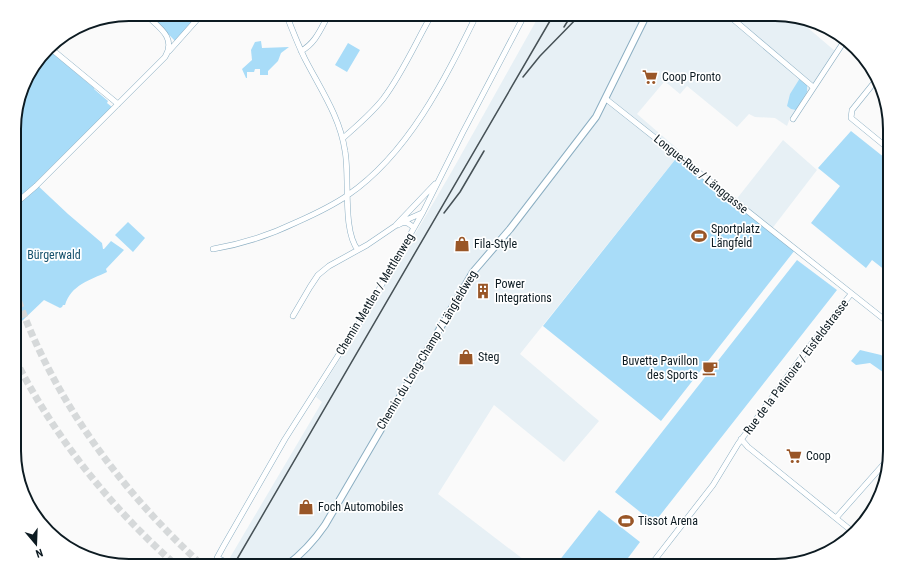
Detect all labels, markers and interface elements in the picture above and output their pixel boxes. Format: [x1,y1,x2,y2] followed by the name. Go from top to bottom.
[641,68,659,86] supermarket icon: Coop Pronto
[662,70,721,84] place label: Coop Pronto
[651,132,751,217] street label: Longue-Rue / Länggasse
[711,222,760,250] place label: Sportplatz Längfeld
[690,227,708,245] sports icon: Sportplatz Längfeld
[333,230,417,358] street label: Chemin Mettlen / Mettlenweg
[453,235,471,253] shop icon: Fila-Style
[474,237,518,251] place label: Fila-Style
[27,248,81,262] park label: Bürgerwald
[374,268,480,432] street label: Chemin du Long-Champ / Längfeldweg
[495,277,552,305] place label: Power Integrations
[474,282,492,300] building icon: Power Integrations
[741,296,852,437] street label: Rue de la Patinoire / Eisfeldstrasse
[457,348,475,366] shop icon: Steg
[478,350,499,364] place label: Steg
[622,354,698,382] place label: Buvette Pavillon des Sports
[701,359,719,377] cafe icon: Buvette Pavillon des Sports
[785,447,803,465] supermarket icon: Coop
[806,449,831,463] place label: Coop
[297,498,315,516] shop icon: Foch Automobiles
[318,500,403,514] place label: Foch Automobiles
[617,512,635,530] sports icon: Tissot Arena
[638,514,698,528] place label: Tissot Arena
[16,524,56,564] north arrow
[34,546,44,560] text: N

